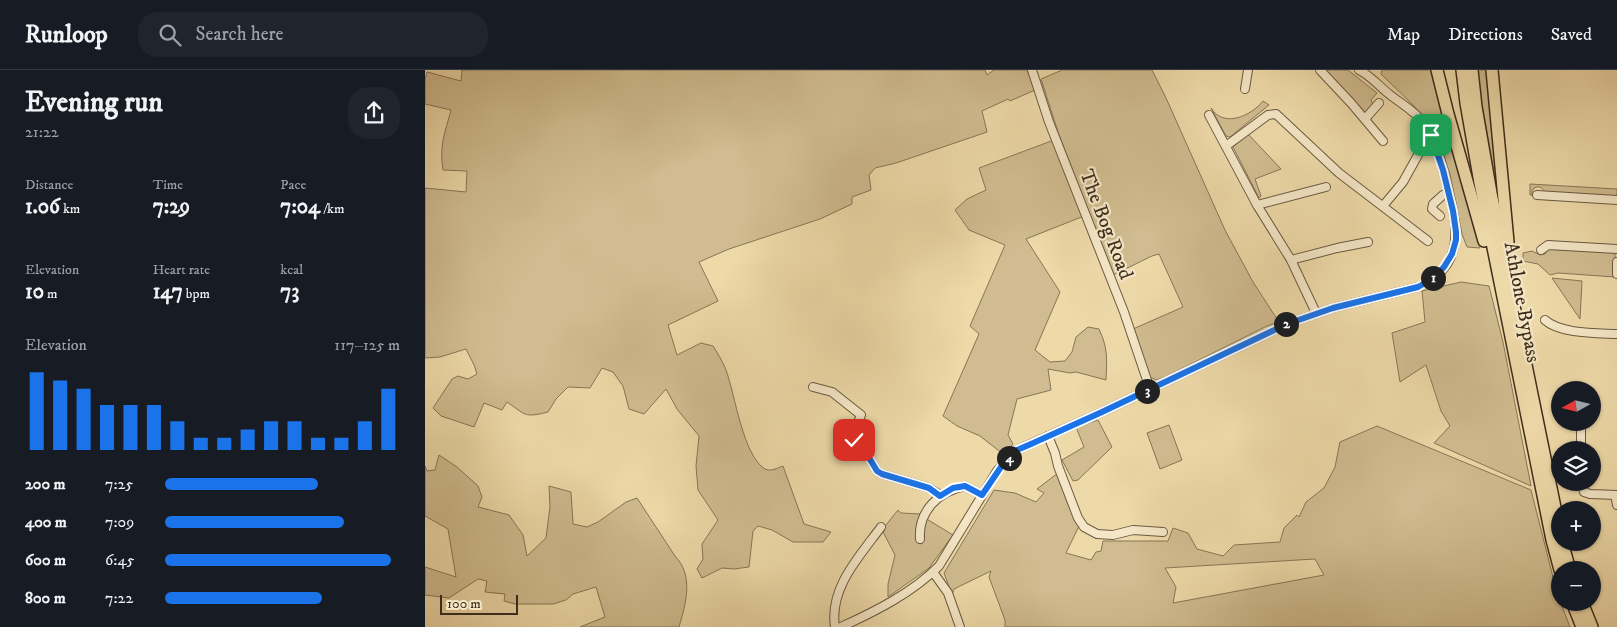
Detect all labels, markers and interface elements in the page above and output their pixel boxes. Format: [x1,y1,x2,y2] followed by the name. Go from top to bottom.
[138,12,488,57] search box
[25,20,108,50] text: Runloop
[156,21,184,49] icon: search
[196,23,283,46] text: Search here
[1387,24,1420,46] text: Map
[1448,24,1523,46] text: Directions
[1551,24,1592,46] text: Saved
[25,85,163,120] text: Evening run
[348,87,400,139] button: share
[1410,114,1452,156] pin
[1417,121,1445,149] icon: arrive
[25,122,59,142] text: 21:22
[1073,166,1138,283] street label: The Bog Road
[25,176,73,194] text: Distance
[153,176,183,194] text: Time
[280,176,306,194] text: Pace
[25,194,60,220] text: 1.06
[153,194,190,220] text: 7:29
[280,194,320,220] text: 7:04
[60,200,80,218] text: km
[320,200,344,218] text: /km
[1498,240,1546,365] street label: Athlone Bypass
[25,261,79,279] text: Elevation
[153,261,210,279] text: Heart rate
[280,261,303,279] text: kcal
[1421,266,1445,290] pin: 1
[1431,269,1436,287] text: 1
[25,279,44,305] text: 10
[153,279,183,305] text: 147
[280,279,299,305] text: 73
[44,285,57,303] text: m
[183,285,210,303] text: bpm
[1273,312,1299,336] pin: 2
[1283,315,1290,333] text: 2
[25,335,87,355] text: Elevation
[334,335,400,355] text: 117–125 m
[1135,378,1159,404] pin: 3
[1551,381,1601,431] north arrow
[1551,381,1601,611] map controls
[1145,382,1150,400] text: 3
[833,419,875,461] pin
[840,426,868,454] icon: check
[1551,441,1601,491] button: layers
[997,446,1021,470] pin: 4
[1005,449,1014,467] text: 4
[25,474,66,494] text: 200 m
[105,474,133,494] text: 7:25
[1551,501,1601,551] button: +
[25,512,67,532] text: 400 m
[105,512,134,532] text: 7:09
[25,550,66,570] text: 600 m
[105,550,135,570] text: 6:45
[1551,561,1601,611] button: −
[25,588,66,608] text: 800 m
[105,588,133,608] text: 7:22
[440,592,517,615] scale bar
[447,595,481,613] text: 100 m

